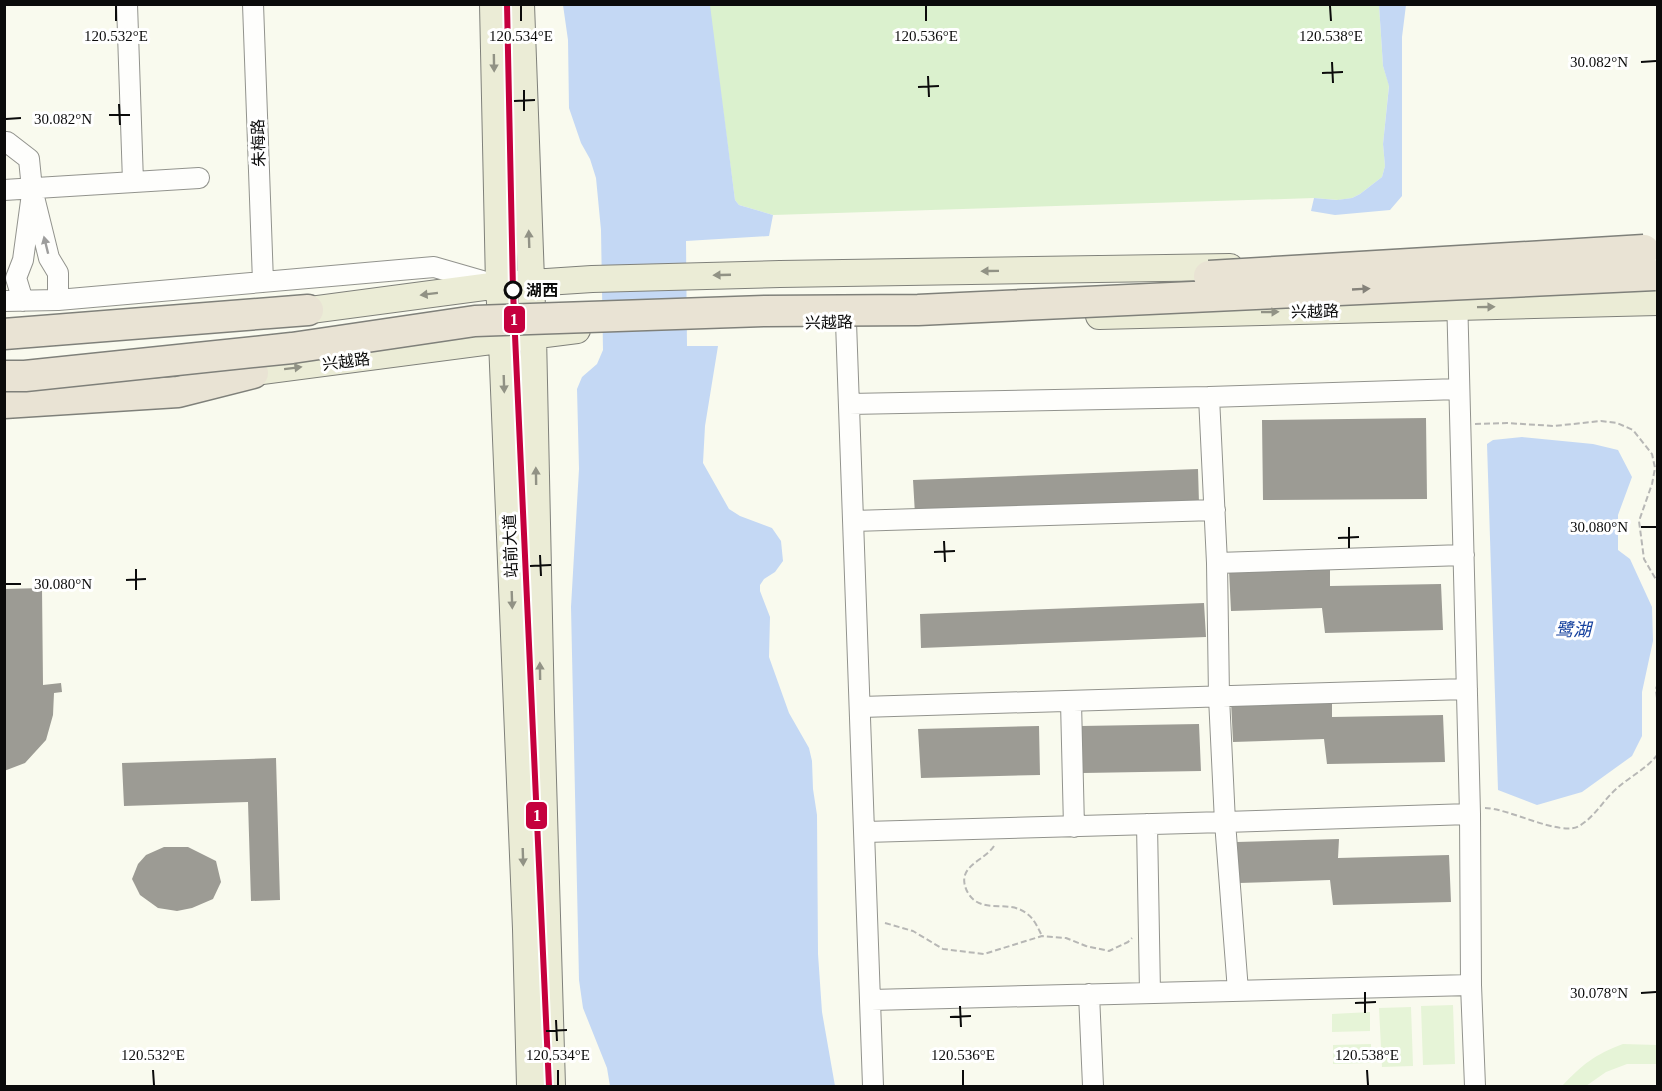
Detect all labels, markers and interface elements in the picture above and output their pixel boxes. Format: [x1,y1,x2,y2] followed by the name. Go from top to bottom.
[84,28,148,44] text: 120.532°E
[489,28,553,44] text: 120.534°E
[894,28,958,44] text: 120.536°E
[1299,28,1363,44] text: 120.538°E
[490,53,499,72] one-way arrow
[1570,54,1628,70] text: 30.082°N
[34,111,92,127] text: 30.082°N
[249,119,268,167] street label: 朱梅路
[525,230,534,249] one-way arrow
[40,236,50,254] one-way arrow
[981,266,1000,275] one-way arrow
[712,270,731,280] one-way arrow
[504,281,522,299] marker: 湖西
[526,282,558,299] place label: 湖西
[1351,285,1370,294] one-way arrow
[420,289,439,299] one-way arrow
[1477,302,1496,311] one-way arrow
[1291,303,1339,320] street label: 兴越路
[503,305,526,334] line badge: 1
[1261,307,1280,316] one-way arrow
[510,311,518,328] text: 1
[805,314,853,331] street label: 兴越路
[321,350,371,373] street label: 兴越路
[284,364,303,373] one-way arrow
[499,374,509,393] one-way arrow
[531,467,541,486] one-way arrow
[501,514,520,578] street label: 站前大道
[1570,519,1628,535] text: 30.080°N
[34,576,92,592] text: 30.080°N
[508,590,517,609] one-way arrow
[1555,620,1594,640] water label: 鹭湖
[535,662,545,681] one-way arrow
[525,801,548,830] line badge: 1
[533,807,541,824] text: 1
[519,848,528,867] one-way arrow
[1570,985,1628,1001] text: 30.078°N
[121,1047,185,1063] text: 120.532°E
[526,1047,590,1063] text: 120.534°E
[931,1047,995,1063] text: 120.536°E
[1335,1047,1399,1063] text: 120.538°E

